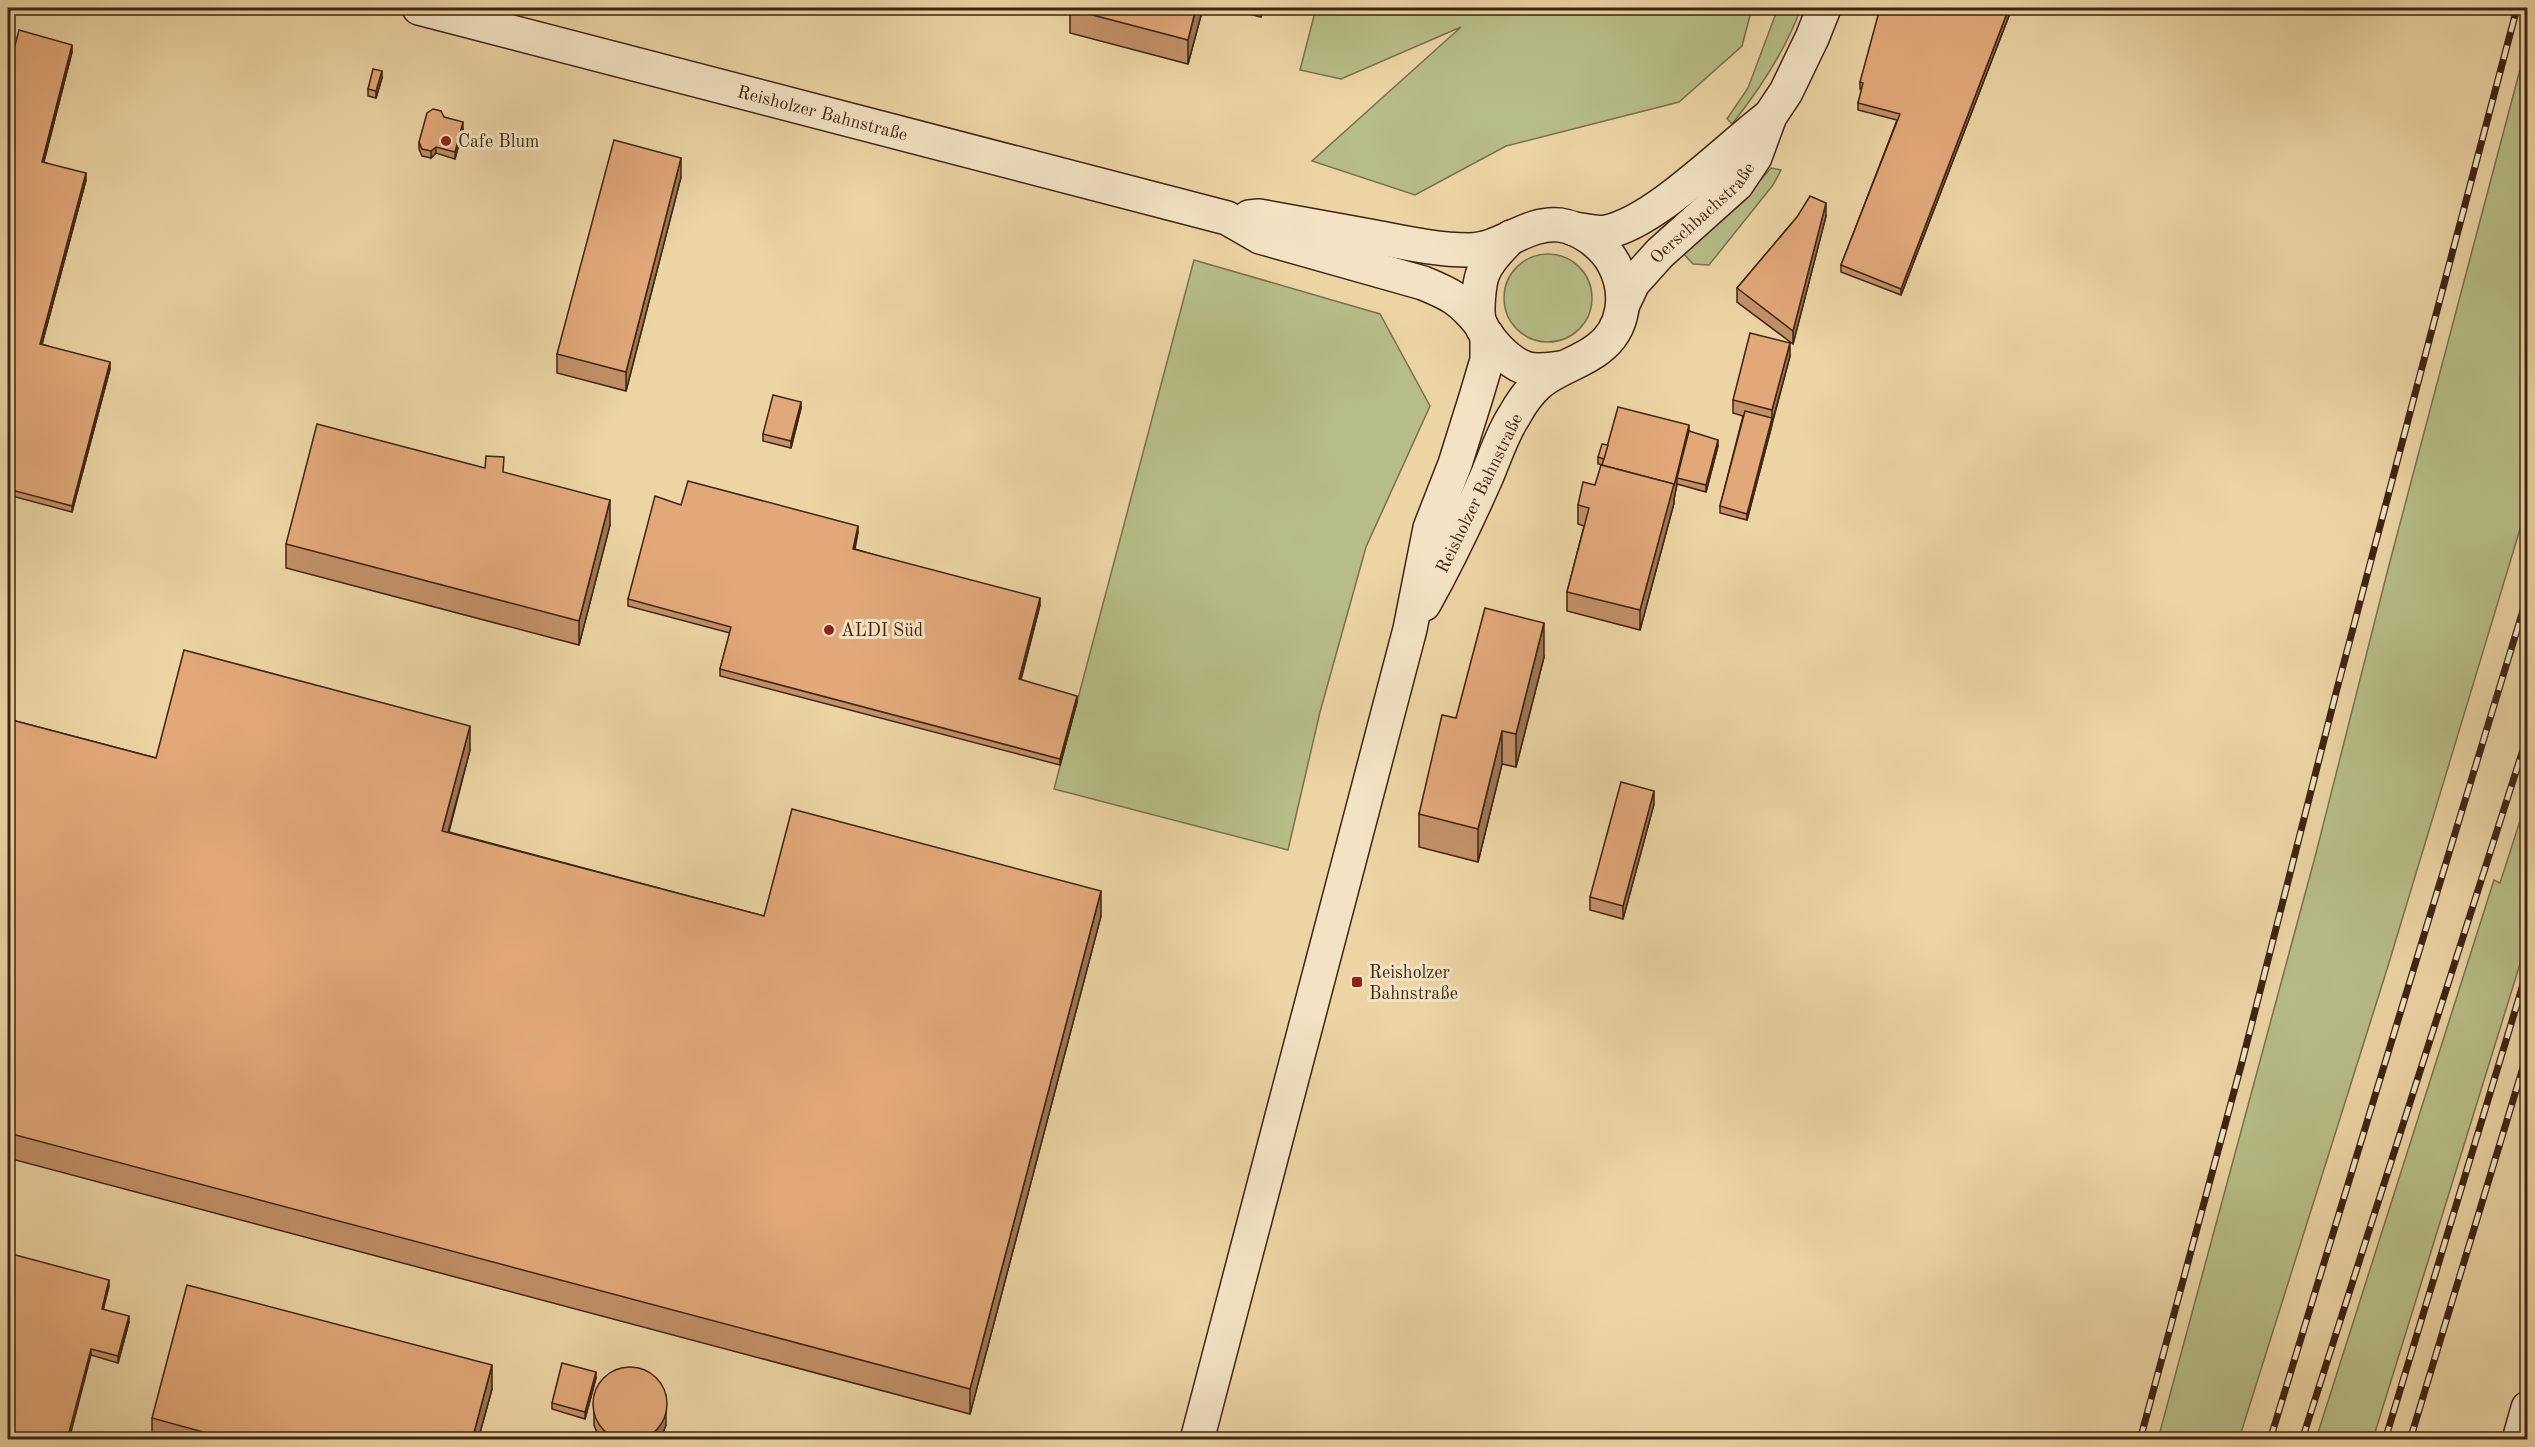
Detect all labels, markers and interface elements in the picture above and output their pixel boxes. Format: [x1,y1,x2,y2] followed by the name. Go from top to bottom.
[735,83,909,145] street label: Reisholzer Bahnstraße
[458,133,539,151] place label: Cafe Blum
[439,134,453,148] marker: Cafe Blum
[1647,160,1759,267] street label: Oerschbachstraße
[1433,411,1526,576] street label: Reisholzer Bahnstraße
[841,622,923,640] place label: ALDI Süd
[822,623,836,637] marker: ALDI Süd
[1369,964,1458,1003] place label: Reisholzer Bahnstraße
[1350,975,1364,989] marker: Reisholzer Bahnstraße

